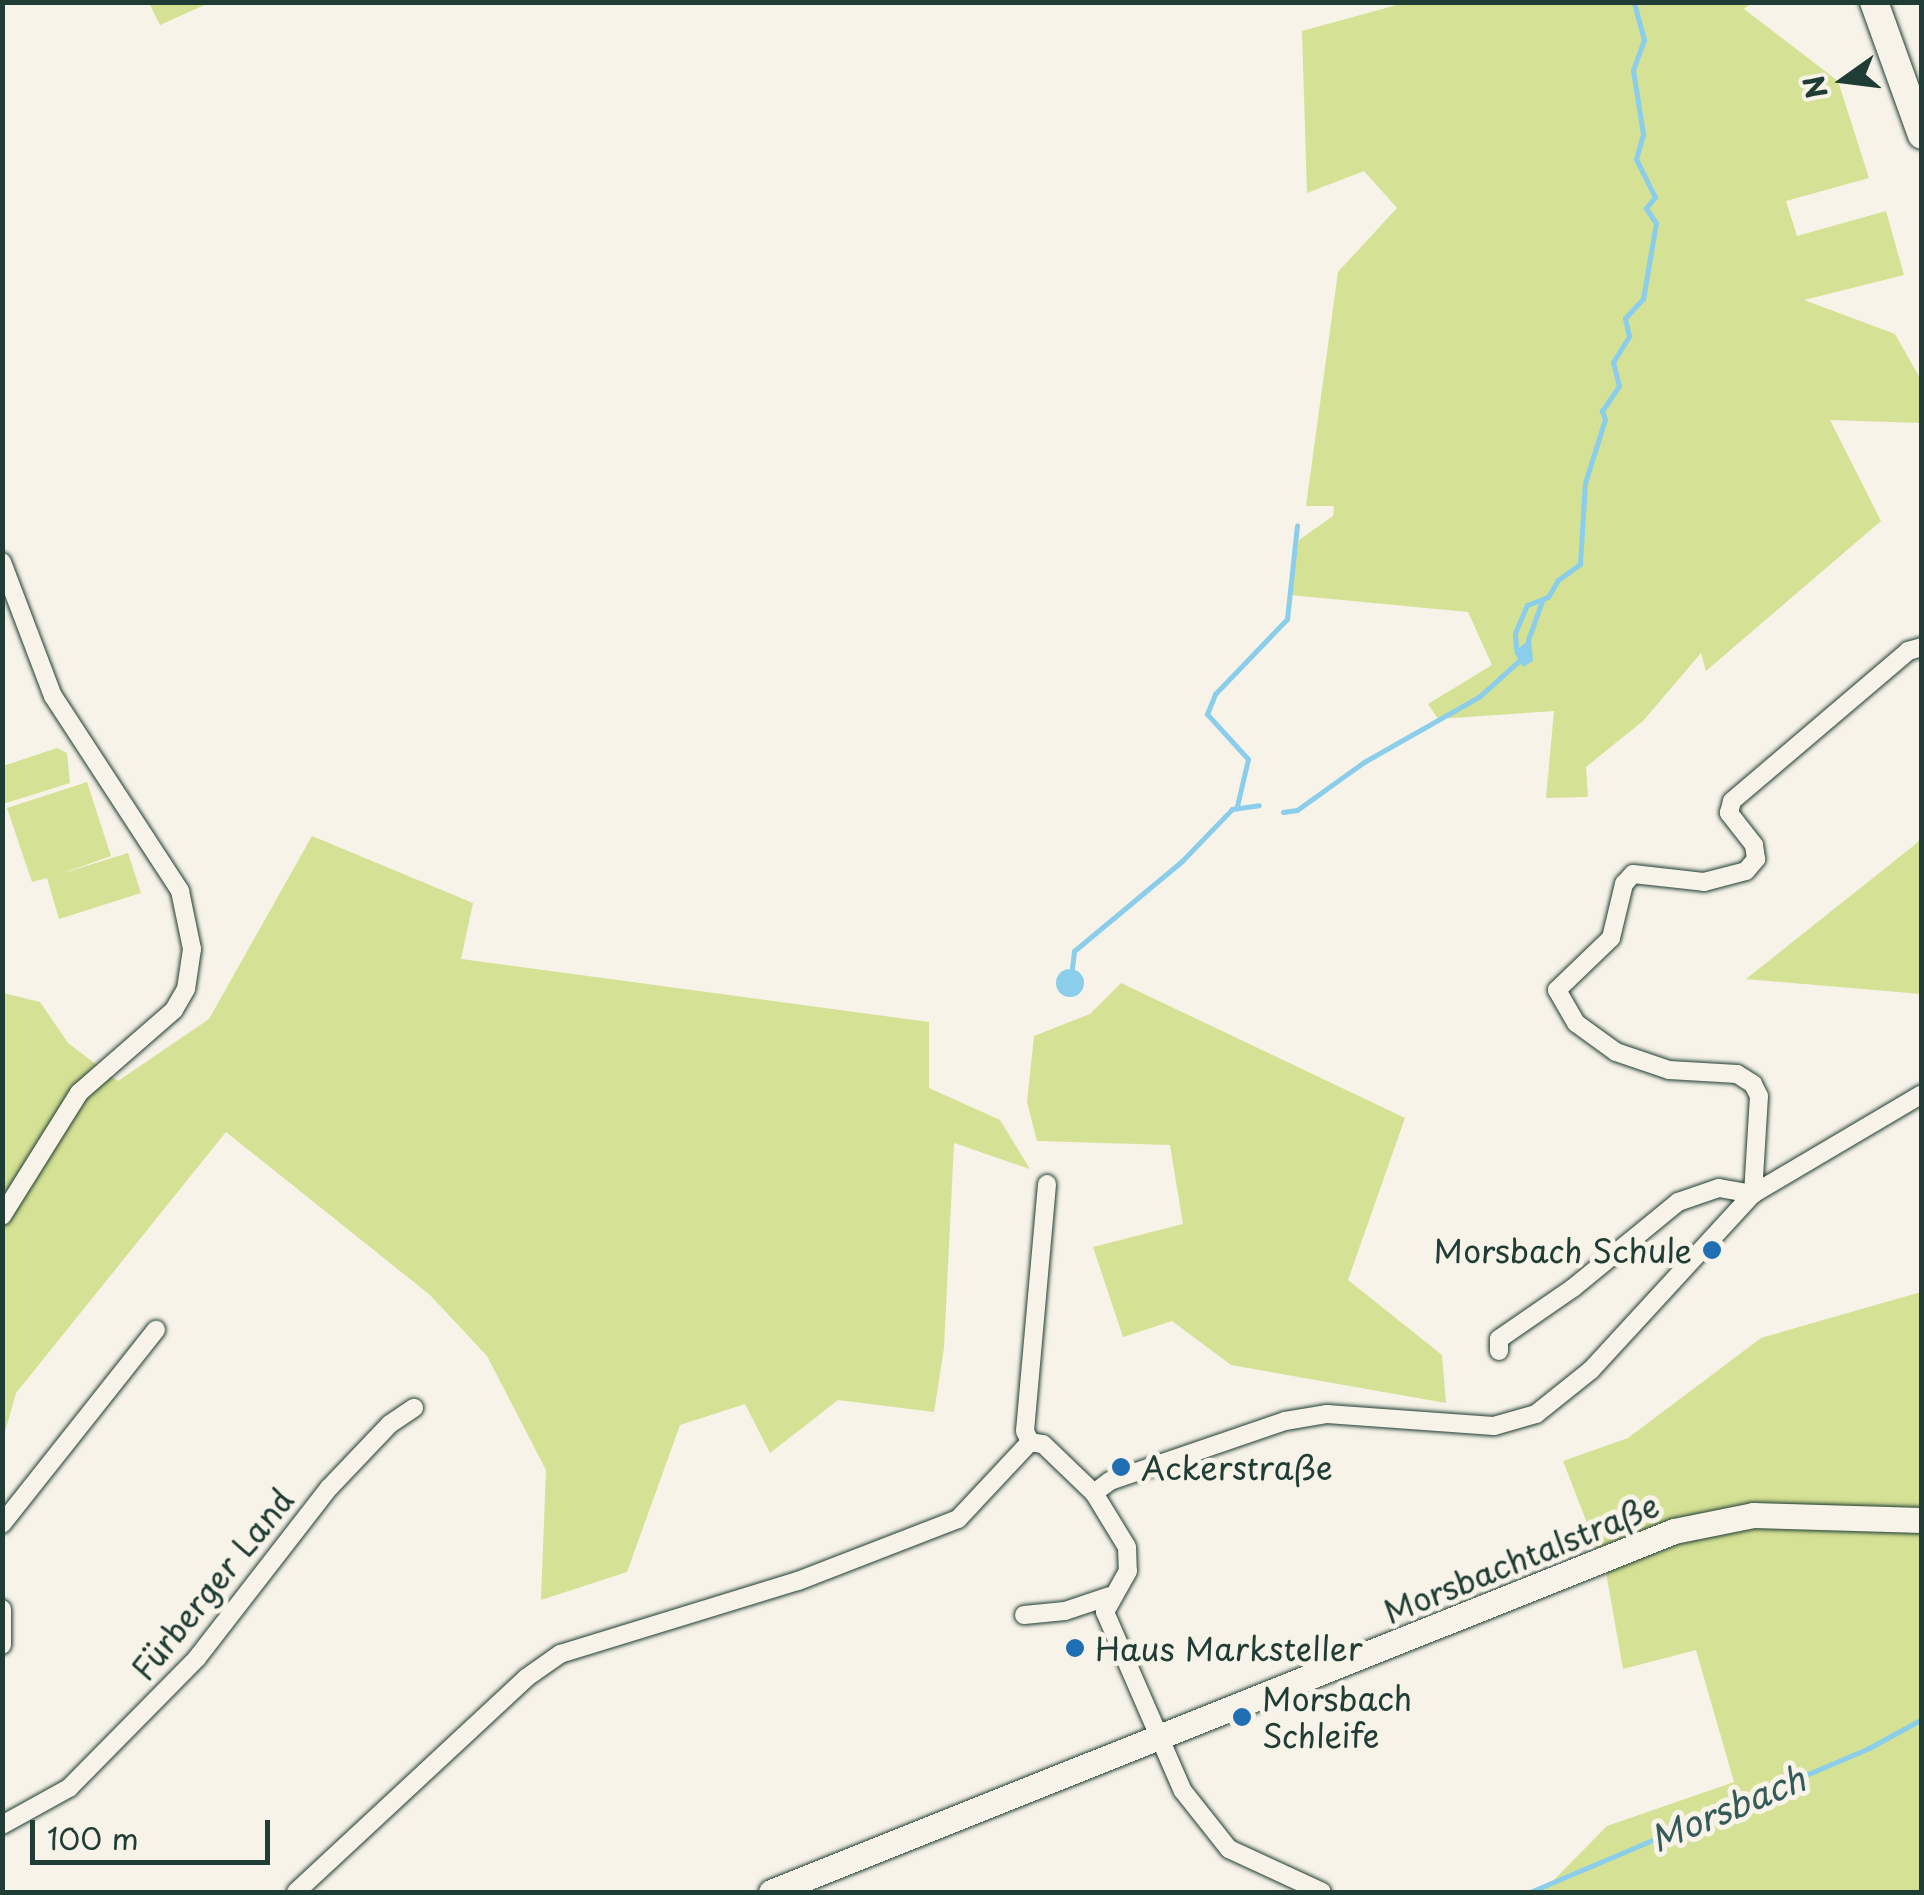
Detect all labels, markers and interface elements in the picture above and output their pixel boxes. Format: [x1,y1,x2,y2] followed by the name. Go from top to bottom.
[1794,30,1894,130] north arrow
[1791,71,1838,103] text: N
[1432,1231,1692,1269] place label: Morsbach Schule
[1701,1239,1723,1261] marker: Morsbach Schule
[1141,1448,1333,1486] place label: Ackerstraße
[1110,1456,1132,1478] marker: Ackerstraße
[123,1481,301,1687] street label: Fürberger Land
[1378,1485,1664,1631] street label: Morsbachtalstraße
[1095,1629,1362,1667] place label: Haus Marksteller
[1064,1637,1086,1659] marker: Haus Marksteller
[1262,1680,1412,1755] place label: Morsbach Schleife
[1231,1706,1253,1728] marker: Morsbach Schleife
[1643,1757,1811,1859] water label: Morsbach
[35,1800,275,1862] scale bar
[47,1815,139,1860] text: 100 m

